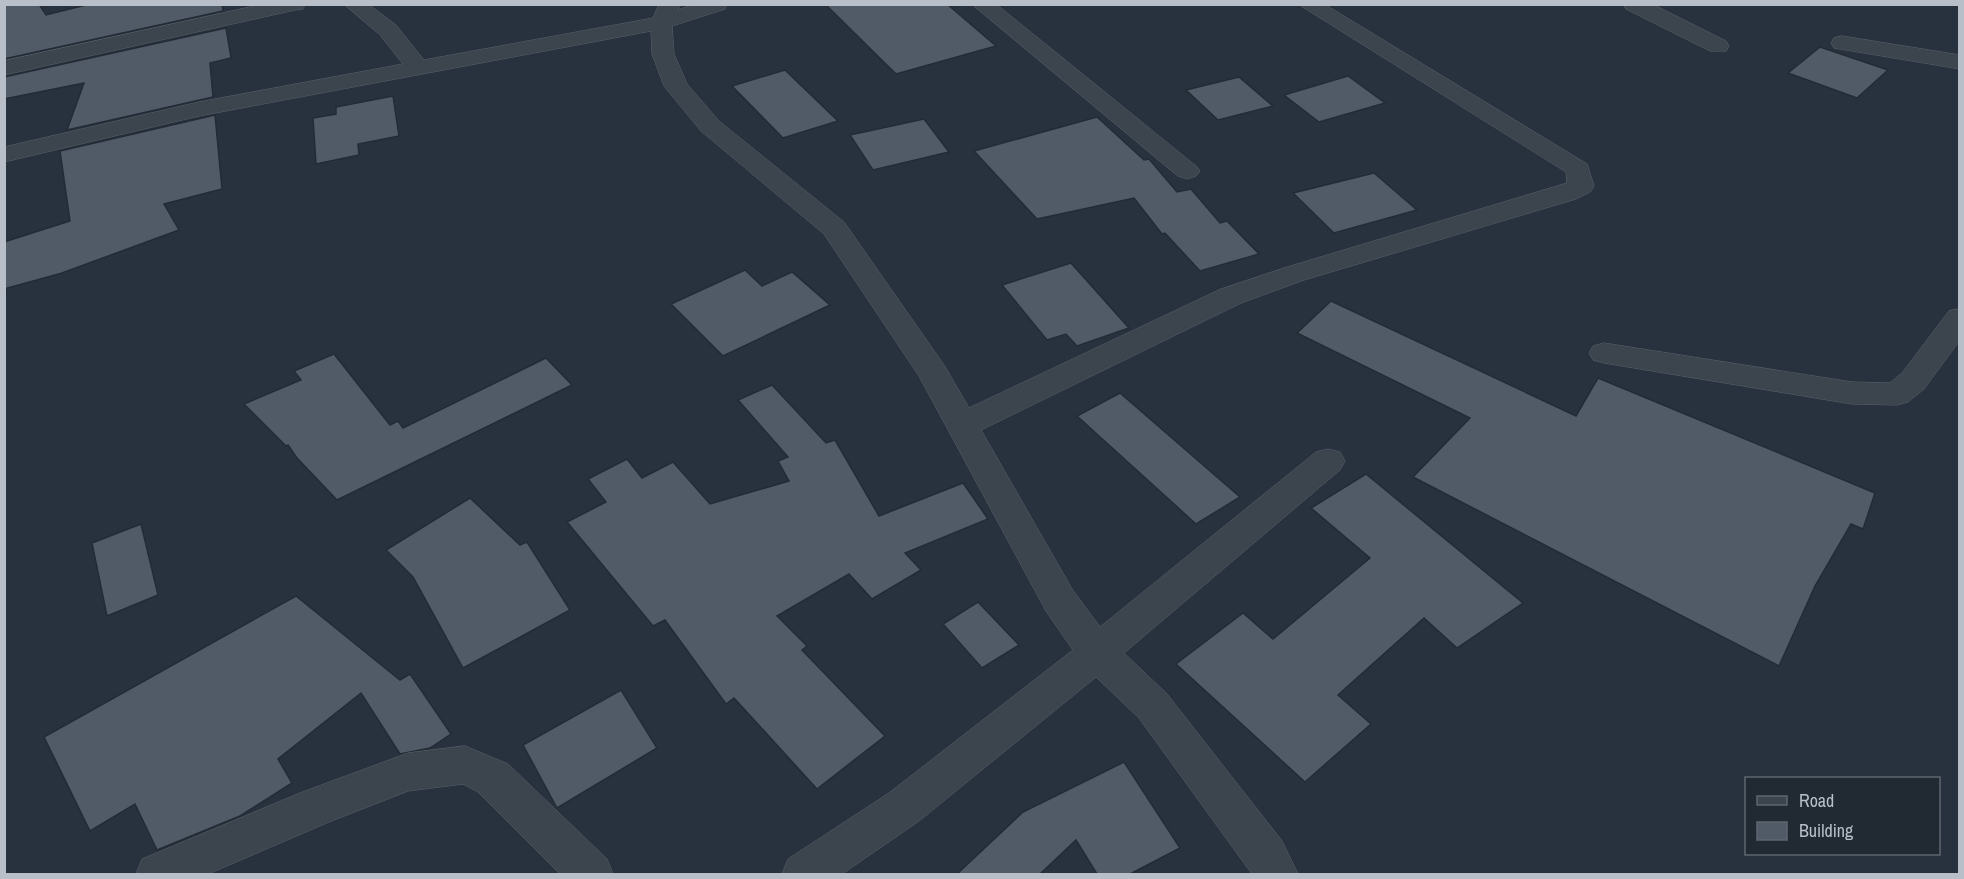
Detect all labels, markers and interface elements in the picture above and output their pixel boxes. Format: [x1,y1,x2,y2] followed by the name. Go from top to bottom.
[1745,777,1940,855] legend
[1799,788,1834,813] text: Road
[1799,818,1854,843] text: Building

